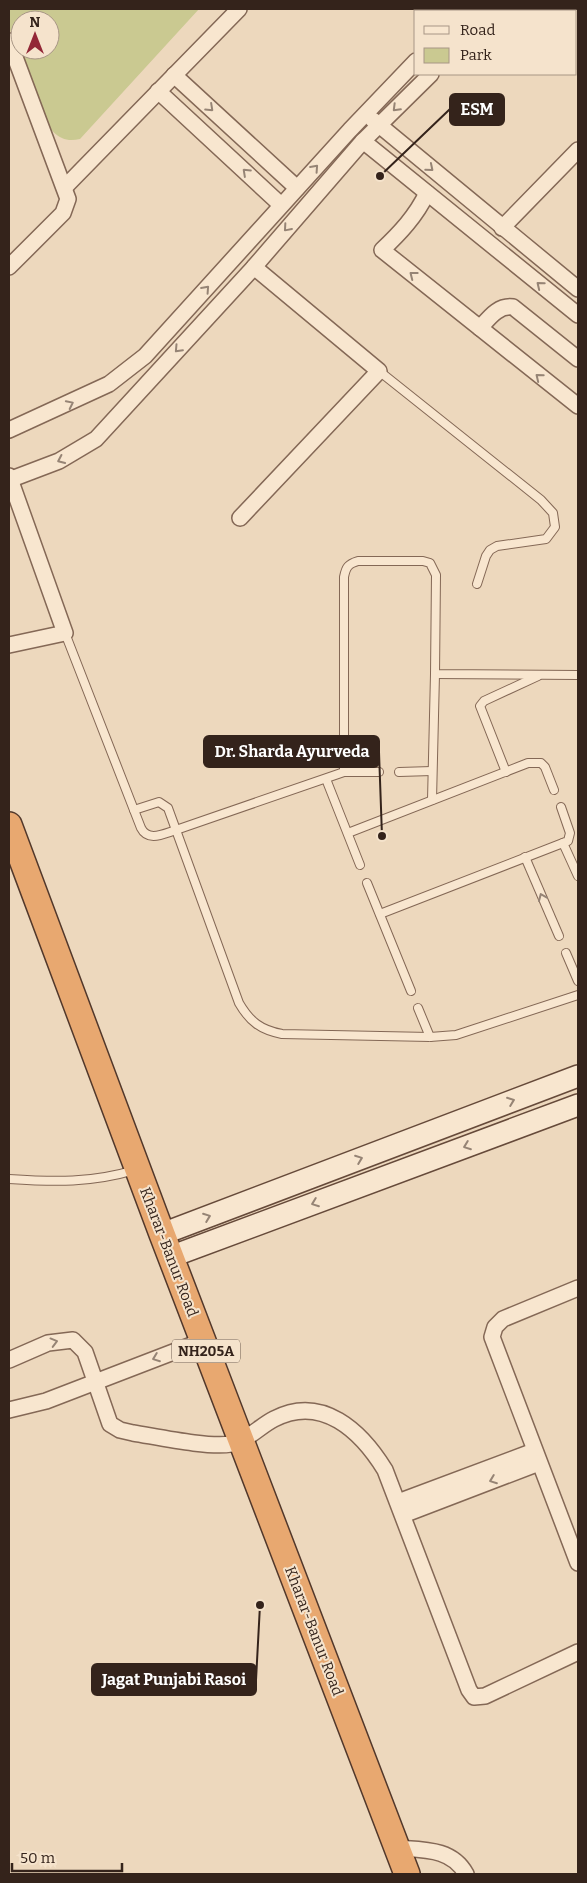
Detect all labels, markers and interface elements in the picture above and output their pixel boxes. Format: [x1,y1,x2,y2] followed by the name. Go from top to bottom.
[10,10,60,60] north arrow
[414,10,577,75] legend
[30,14,41,31] text: N
[460,21,495,39] text: Road
[460,46,492,64] text: Park
[450,94,504,125] callout: ESM
[460,100,494,119] text: ESM
[204,102,213,111] one-way arrow
[393,102,402,111] one-way arrow
[424,162,433,171] one-way arrow
[309,165,318,174] one-way arrow
[242,169,251,178] one-way arrow
[284,222,293,231] one-way arrow
[409,272,419,281] one-way arrow
[537,282,546,290] one-way arrow
[200,285,209,294] one-way arrow
[175,343,184,352] one-way arrow
[536,374,545,383] one-way arrow
[65,399,74,410] one-way arrow
[58,453,67,463] one-way arrow
[204,736,379,767] callout: Dr. Sharda Ayurveda
[214,742,370,761] text: Dr. Sharda Ayurveda
[538,893,548,902] one-way arrow
[506,1097,515,1107] one-way arrow
[463,1140,472,1150] one-way arrow
[354,1155,363,1165] one-way arrow
[136,1185,202,1319] street label: Kharar-Banur Road
[311,1197,320,1207] one-way arrow
[202,1212,211,1223] one-way arrow
[49,1337,58,1348] one-way arrow
[172,1340,240,1362] road number: NH205A
[153,1352,161,1362] one-way arrow
[489,1474,498,1485] one-way arrow
[281,1564,347,1698] street label: Kharar-Banur Road
[92,1664,256,1695] callout: Jagat Punjabi Rasoi
[101,1670,246,1689] text: Jagat Punjabi Rasoi
[12,1840,122,1872] scale bar
[20,1849,56,1867] text: 50 m

